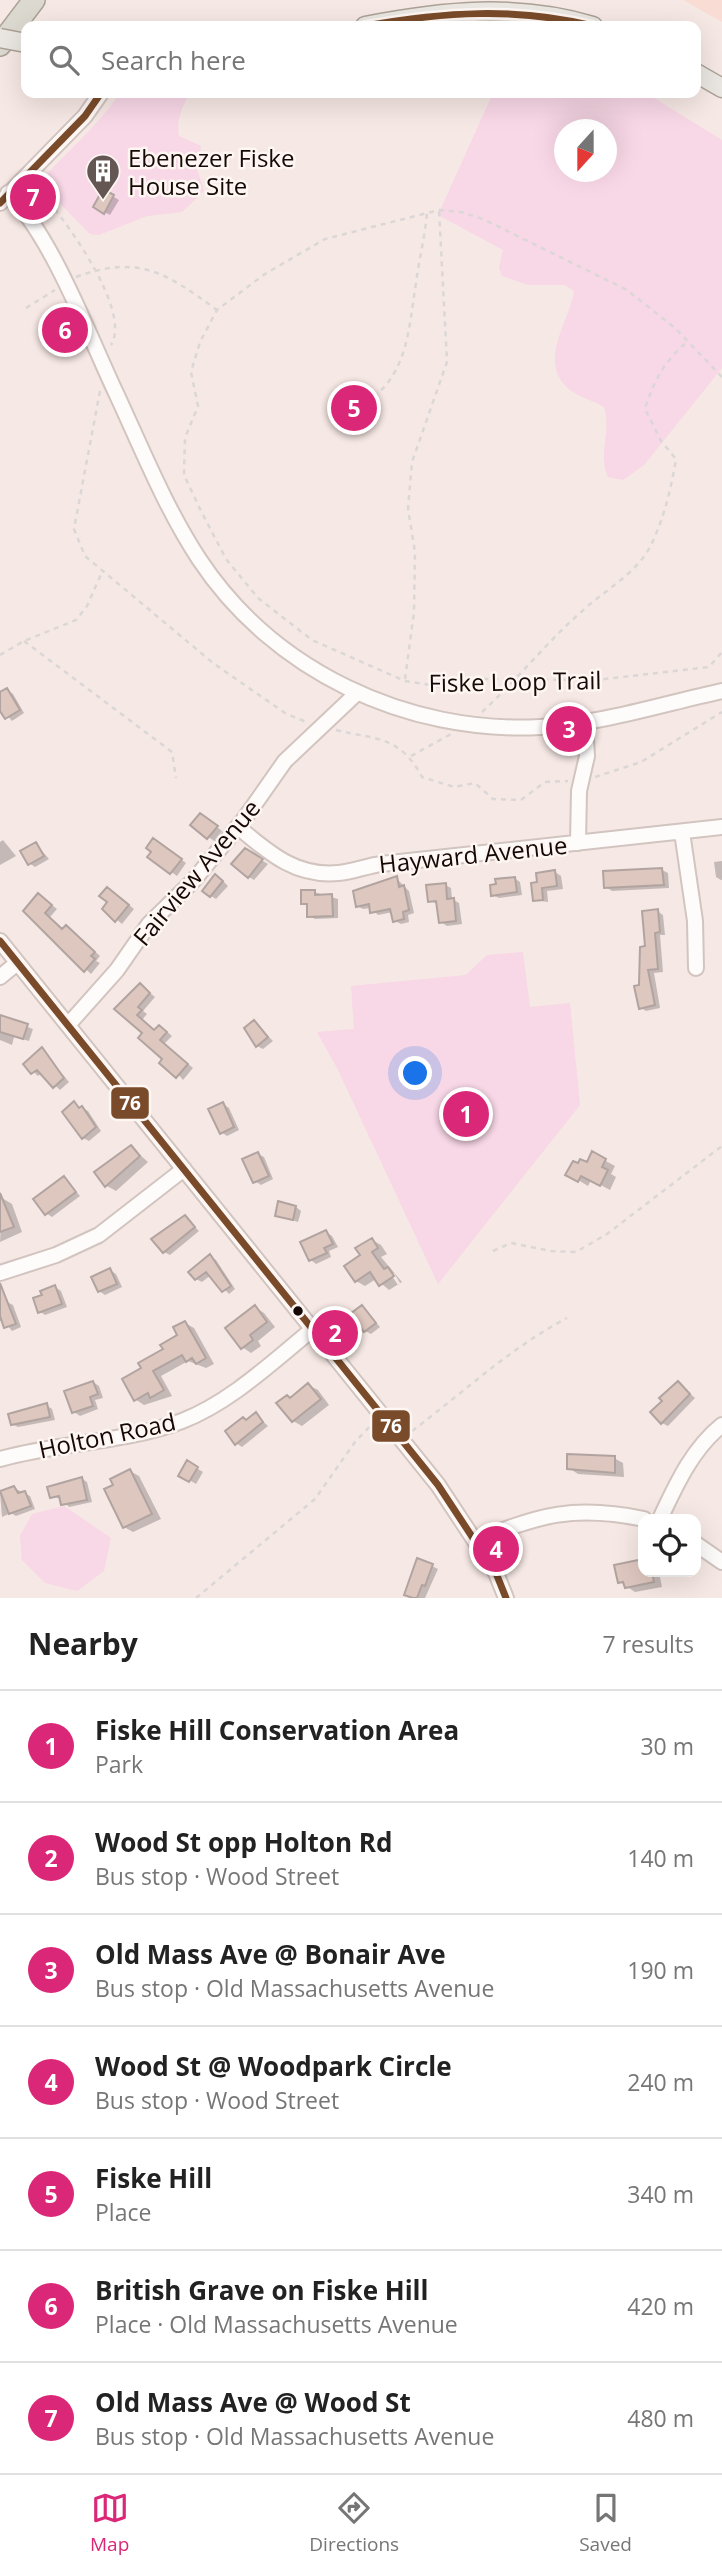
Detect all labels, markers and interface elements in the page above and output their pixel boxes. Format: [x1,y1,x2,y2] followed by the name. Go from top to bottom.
[21,21,701,98] search box
[45,41,83,79] icon: search
[101,42,246,78] text: Search here
[554,119,617,182] north arrow
[128,141,294,202] place label: Ebenezer Fiske House Site
[84,152,122,201] building icon: Ebenezer Fiske House Site
[10,171,56,223] pin: 7
[42,304,88,356] pin: 6
[331,382,377,434] pin: 5
[428,663,602,699] street label: Fiske Loop Trail
[546,703,592,755] pin: 3
[125,792,267,952] street label: Fairview Avenue
[377,828,569,880] street label: Hayward Avenue
[398,1056,432,1090] your location
[110,1086,150,1120] line badge: 76
[443,1088,489,1140] pin: 1
[119,1090,141,1116] text: 76
[291,1304,305,1318] unlabelled marker
[312,1307,358,1359] pin: 2
[35,1404,179,1466] street label: Holton Road
[371,1409,411,1443] line badge: 76
[380,1413,402,1439] text: 76
[638,1514,701,1577] map controls
[638,1514,701,1577] button: locate
[473,1523,519,1575] pin: 4
[28,1623,138,1664] text: Nearby
[603,1628,694,1660] text: 7 results
[95,1712,459,1748] text: Fiske Hill Conservation Area
[44,1730,58,1762] text: 1
[640,1730,694,1762] text: 30 m
[95,1748,143,1780] text: Park
[95,1824,392,1860] text: Wood St opp Holton Rd
[44,1842,58,1874] text: 2
[627,1842,694,1874] text: 140 m
[95,1860,339,1892] text: Bus stop · Wood Street
[95,1936,446,1972] text: Old Mass Ave @ Bonair Ave
[44,1954,58,1986] text: 3
[627,1954,694,1986] text: 190 m
[95,1972,494,2004] text: Bus stop · Old Massachusetts Avenue
[95,2048,452,2084] text: Wood St @ Woodpark Circle
[44,2066,58,2098] text: 4
[627,2066,694,2098] text: 240 m
[95,2084,339,2116] text: Bus stop · Wood Street
[95,2160,212,2196] text: Fiske Hill
[44,2178,58,2210] text: 5
[627,2178,694,2210] text: 340 m
[95,2196,151,2228] text: Place
[95,2272,428,2308] text: British Grave on Fiske Hill
[44,2290,58,2322] text: 6
[627,2290,694,2322] text: 420 m
[95,2308,458,2340] text: Place · Old Massachusetts Avenue
[95,2384,411,2420] text: Old Mass Ave @ Wood St
[44,2402,58,2434] text: 7
[627,2402,694,2434] text: 480 m
[95,2420,494,2452] text: Bus stop · Old Massachusetts Avenue
[90,2489,129,2557] tab: Map
[309,2489,399,2557] tab: Directions
[579,2489,632,2557] tab: Saved

